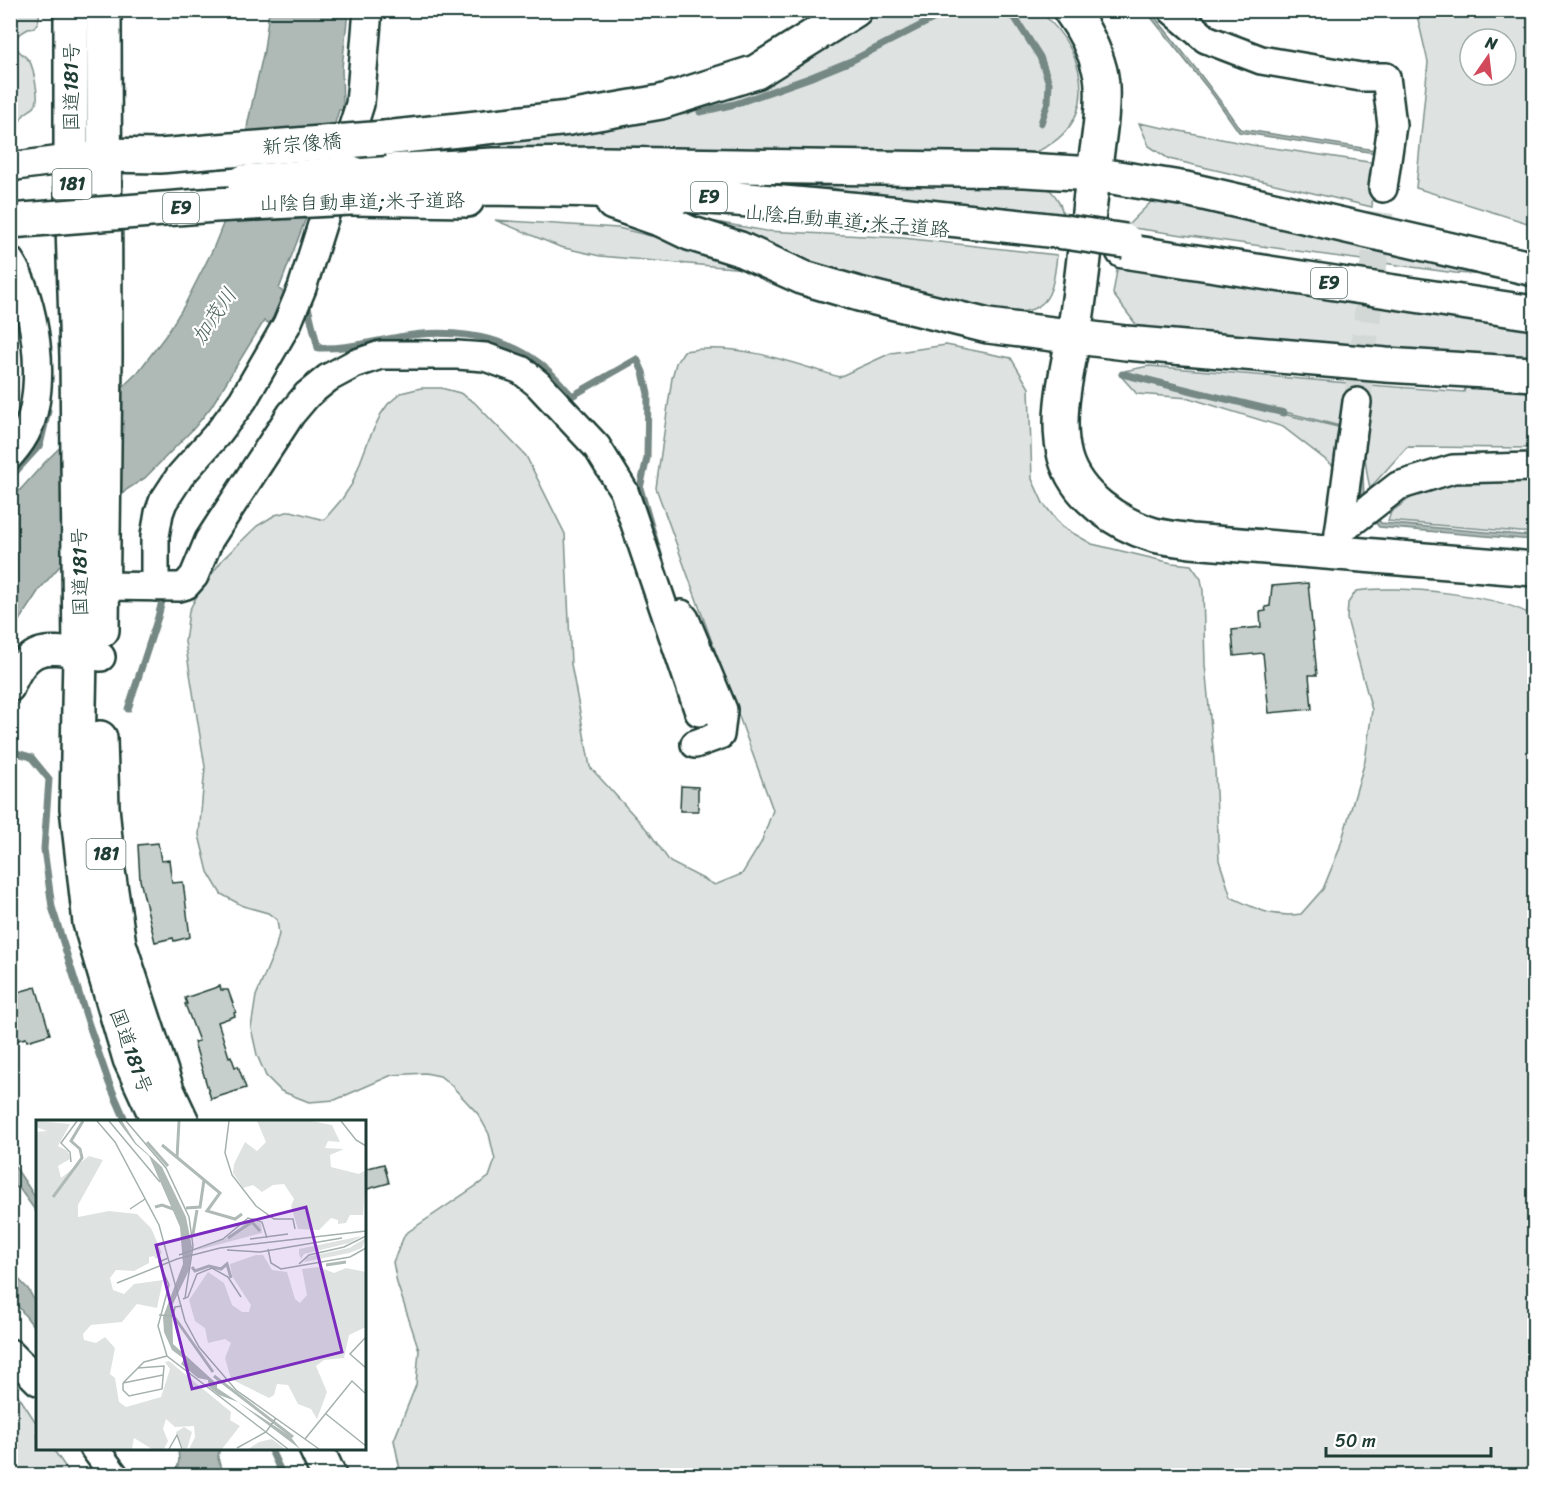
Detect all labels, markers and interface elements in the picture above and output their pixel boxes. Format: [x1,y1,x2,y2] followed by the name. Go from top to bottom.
[1458,27,1518,87] north arrow
[1482,27,1501,59] text: N
[54,42,89,132] street label: 国道181号
[261,123,343,165] street label: 新宗像橋
[52,169,92,199] road number: 181
[691,182,727,212] road number: E9
[259,183,465,221] street label: 山陰自動車道;米子道路
[163,193,199,223] road number: E9
[743,195,951,247] street label: 山陰自動車道;米子道路
[1311,268,1347,298] road number: E9
[181,279,247,353] water label: 加茂川
[62,527,98,617] street label: 国道181号
[86,839,126,869] road number: 181
[99,1003,163,1099] street label: 国道181号
[36,1120,366,1450] inset map
[1326,1420,1491,1458] scale bar
[1335,1425,1376,1457] text: 50 m

